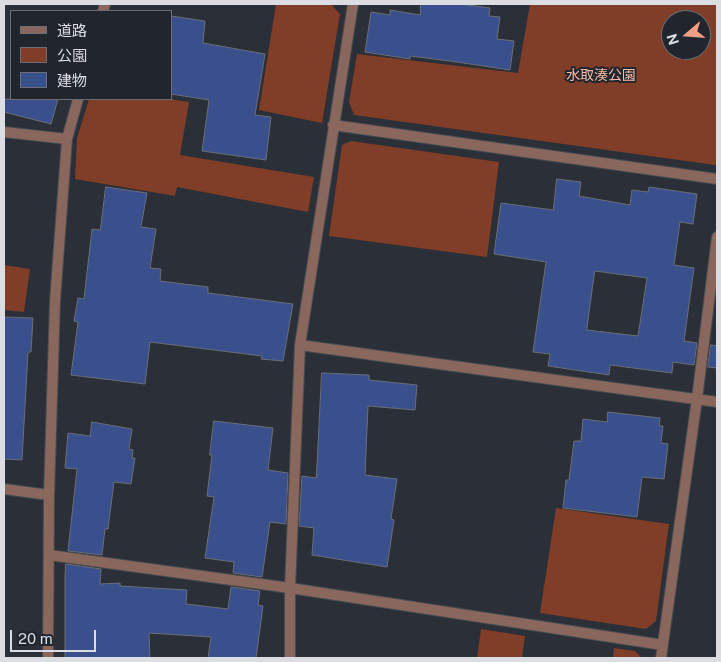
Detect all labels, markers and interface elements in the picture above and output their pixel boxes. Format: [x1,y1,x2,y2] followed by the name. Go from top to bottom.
[10,10,172,100] legend
[661,10,711,60] north arrow
[57,22,87,39] text: 道路
[663,32,682,47] text: N
[57,47,87,64] text: 公園
[566,68,636,84] park label: 水取湊公園
[57,72,87,89] text: 建物
[12,620,99,652] scale bar
[18,630,53,647] text: 20 m

